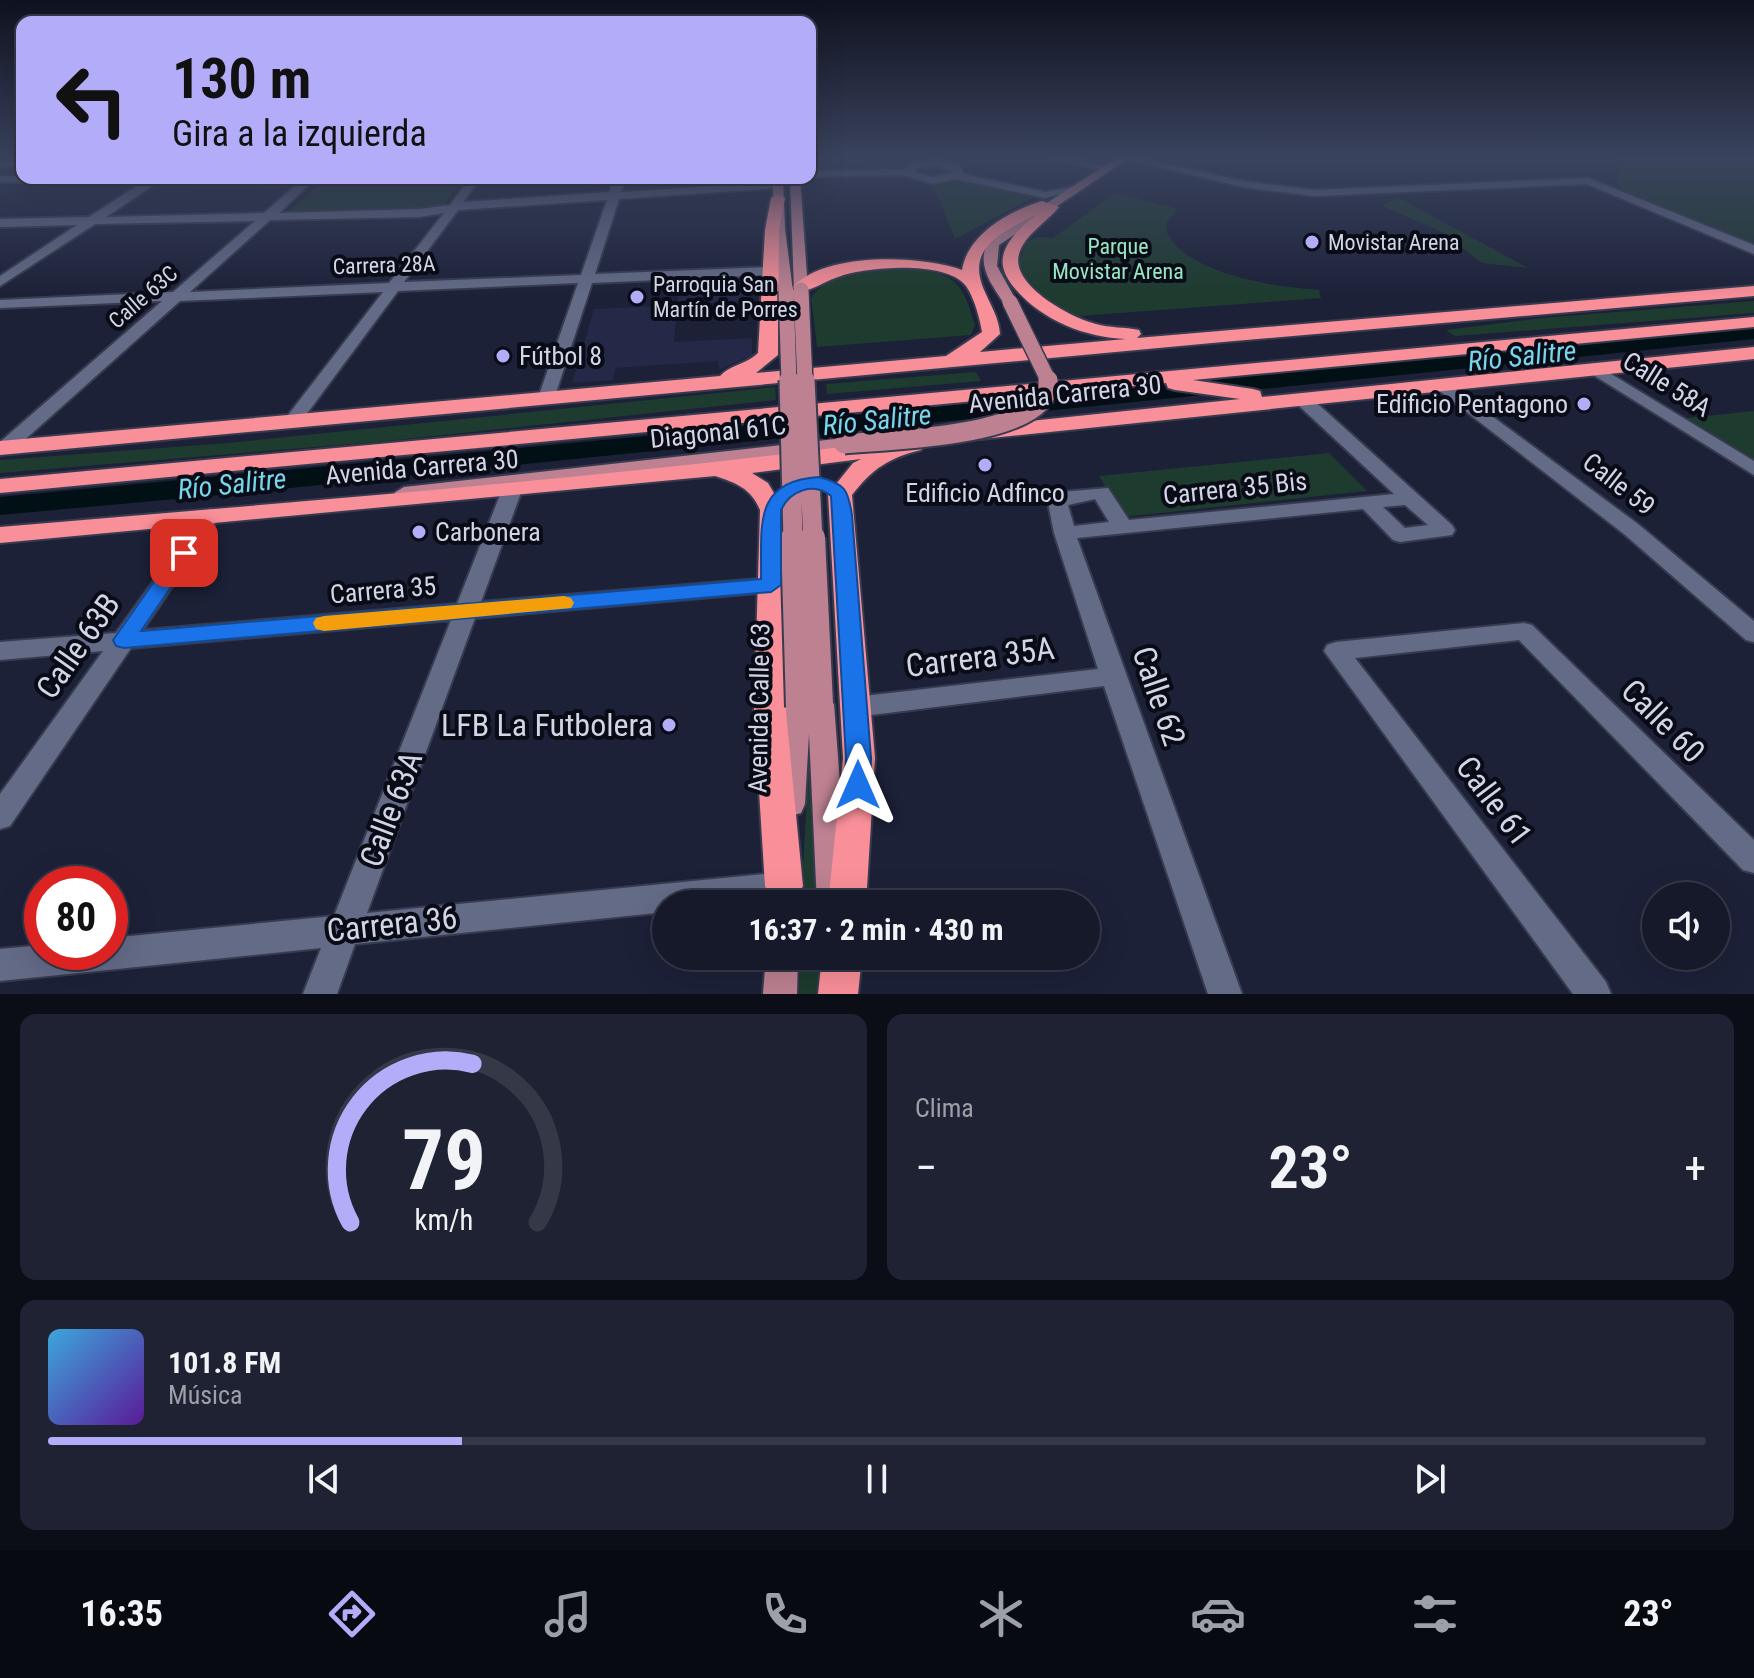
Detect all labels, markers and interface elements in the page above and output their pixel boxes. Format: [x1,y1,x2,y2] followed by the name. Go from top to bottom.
[172,46,311,112] text: 130 m
[40,48,144,152] icon: left
[172,113,427,155] text: Gira a la izquierda
[1328,230,1459,255] place label: Movistar Arena
[1303,233,1321,251] marker: Movistar Arena
[1052,234,1184,284] park label: Parque Movistar Arena
[332,251,436,279] street label: Carrera 28A
[104,260,182,334] street label: Calle 63C
[653,272,798,322] place label: Parroquia San Martín de Porres
[628,288,646,306] marker: Parroquia San Martín de Porres
[1466,334,1578,378] water label: Río Salitre
[519,341,602,371] place label: Fútbol 8
[1618,345,1716,423] street label: Calle 58A
[494,347,512,365] marker: Fútbol 8
[967,369,1163,419] street label: Avenida Carrera 30
[1376,389,1568,419] place label: Edificio Pentagono
[1575,395,1593,413] marker: Edificio Pentagono
[821,398,933,442] water label: Río Salitre
[649,410,787,454] street label: Diagonal 61C
[324,444,520,490] street label: Avenida Carrera 30
[1577,447,1661,521] street label: Calle 59
[976,456,994,474] marker: Edificio Adfinco
[176,462,288,506] water label: Río Salitre
[1162,466,1308,510] street label: Carrera 35 Bis
[905,478,1065,508] place label: Edificio Adfinco
[435,517,541,547] place label: Carbonera
[150,519,218,587] pin
[410,523,428,541] marker: Carbonera
[162,531,206,575] icon: arrive
[329,570,437,610] street label: Carrera 35
[28,586,128,706] street label: Calle 63B
[743,623,775,793] street label: Avenida Calle 63
[903,629,1057,685] street label: Carrera 35A
[1124,642,1194,750] street label: Calle 62
[1613,671,1713,771] street label: Calle 60
[441,706,653,744] place label: LFB La Futbolera
[660,716,678,734] marker: LFB La Futbolera
[816,743,900,827] position arrow
[352,746,430,872] street label: Calle 63A
[1448,749,1540,853] street label: Calle 61
[24,866,128,970] speed limit sign: 80
[1642,882,1730,970] map controls
[1642,882,1730,970] button: sound
[325,898,459,950] street label: Carrera 36
[749,912,1003,947] text: 16:37 · 2 min · 430 m
[915,1093,974,1123] text: Clima
[401,1112,486,1209] text: 79
[1269,1132,1353,1203] text: 23°
[915,1142,937,1194] text: −
[1684,1142,1706,1194] text: +
[414,1203,473,1237] text: km/h
[168,1345,281,1380] text: 101.8 FM
[168,1380,243,1410] text: Música
[302,1457,346,1501] icon: previous
[855,1457,899,1501] icon: pause
[1408,1457,1452,1501] icon: next
[324,1586,380,1642] icon: directions
[540,1586,596,1642] icon: music
[757,1586,813,1642] icon: phone
[973,1586,1029,1642] icon: climate
[1190,1586,1246,1642] icon: car
[1407,1586,1463,1642] icon: filters
[80,1593,163,1635] text: 16:35
[1623,1593,1674,1635] text: 23°

